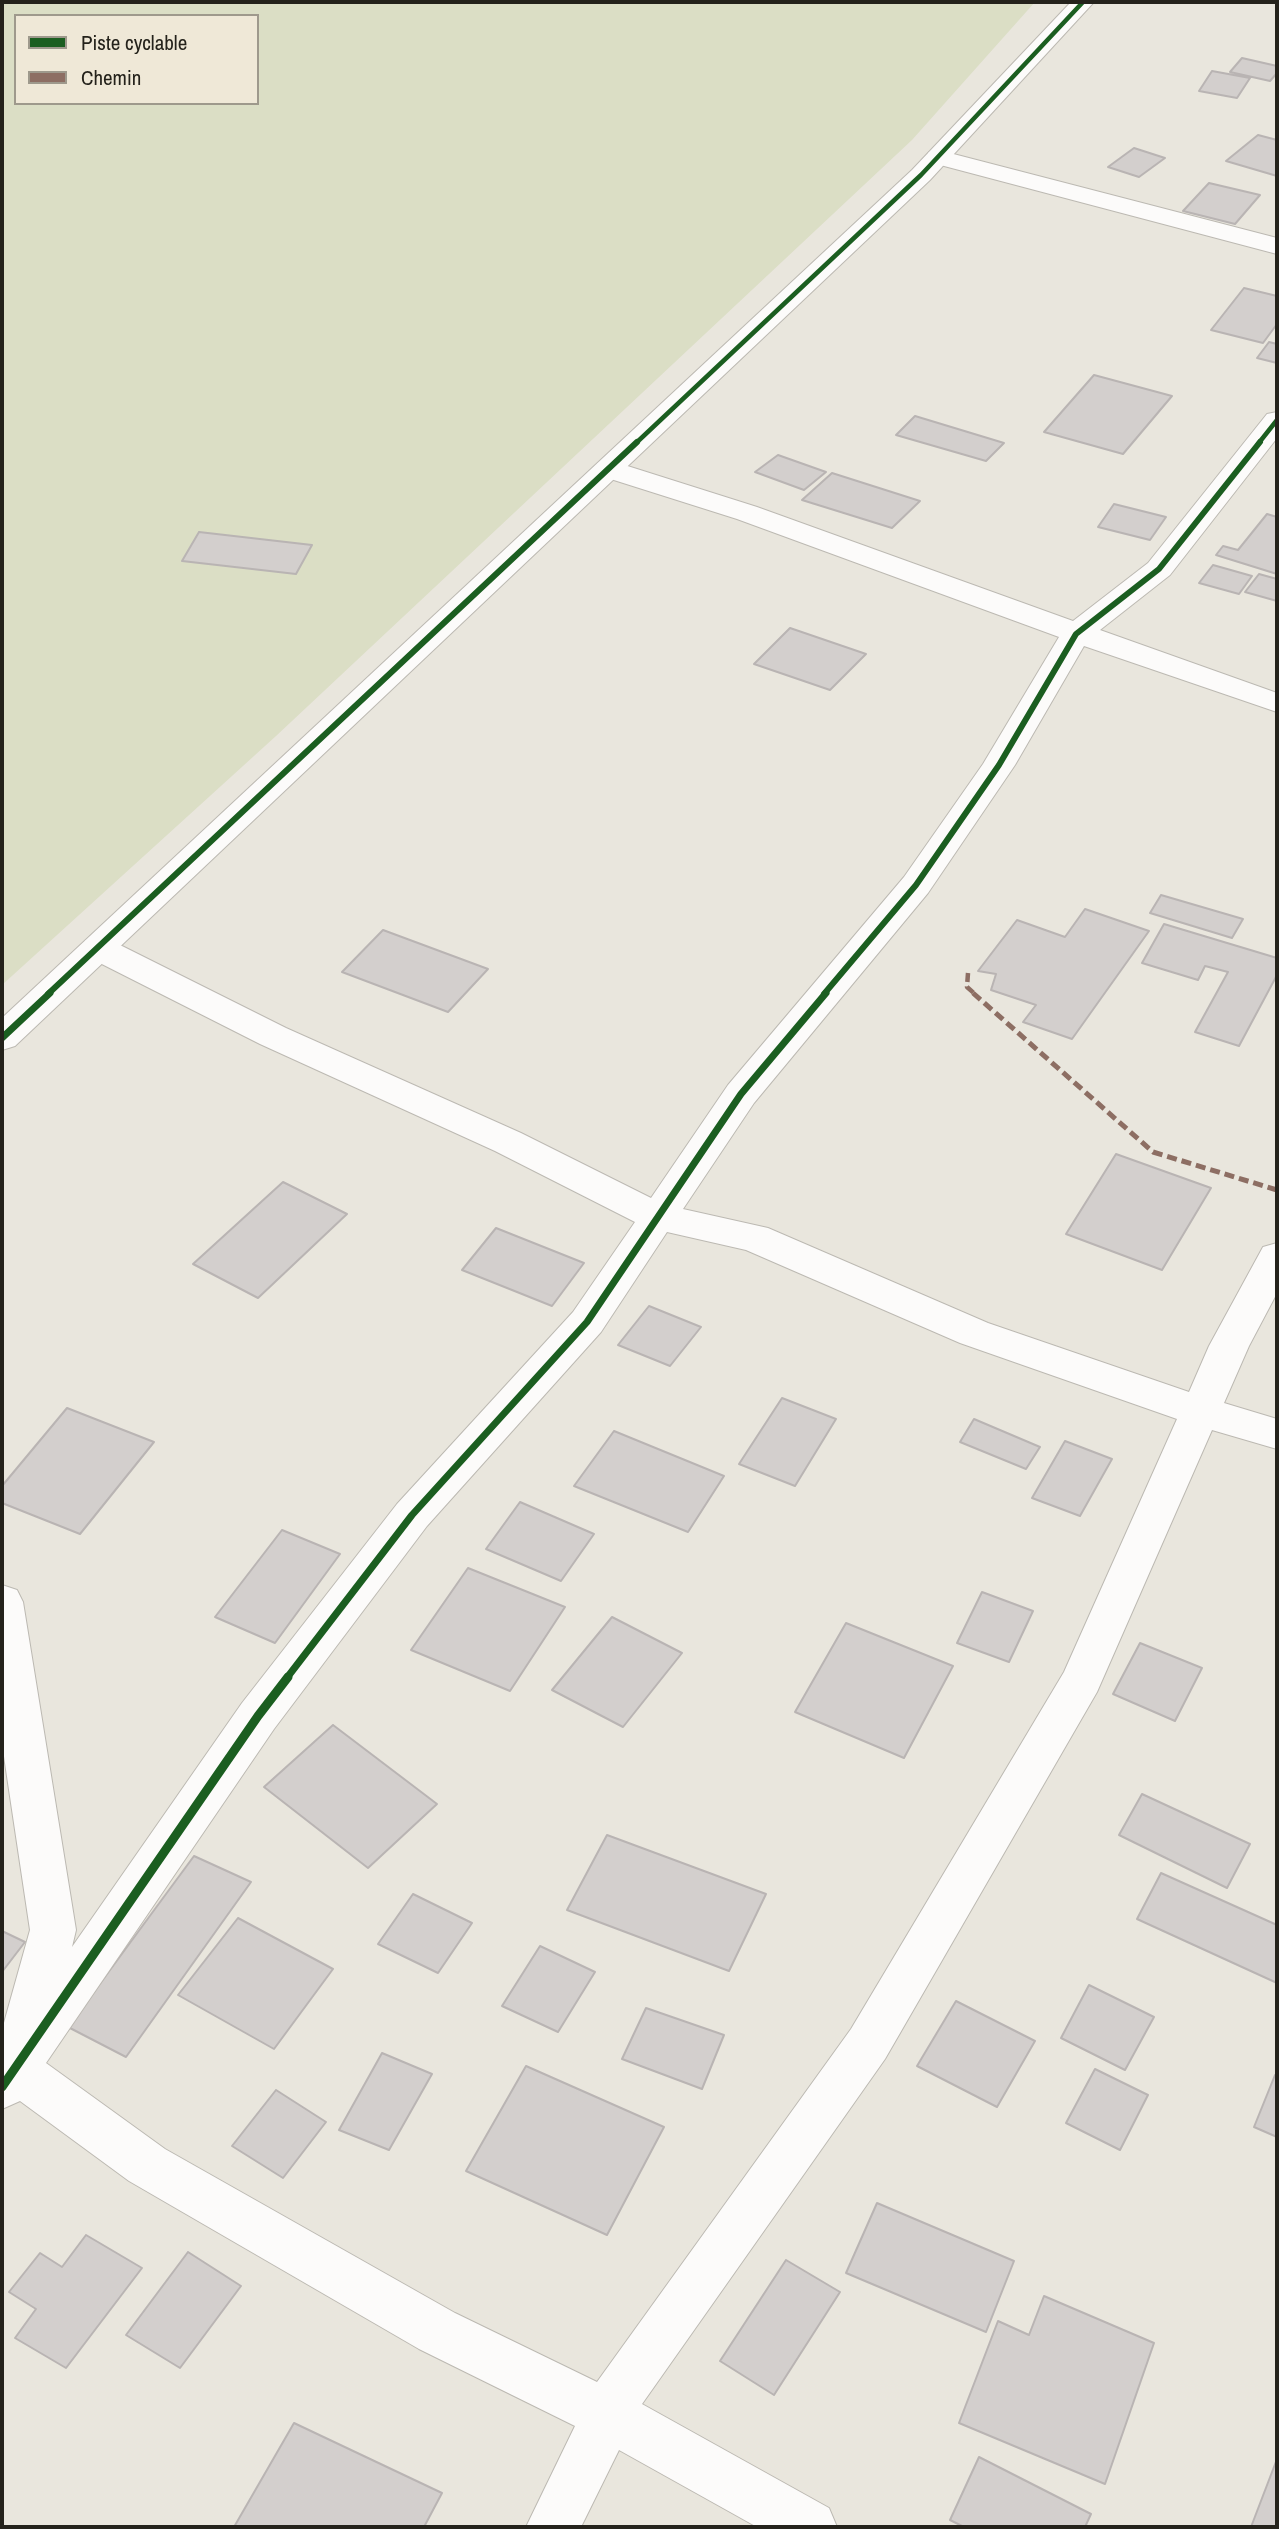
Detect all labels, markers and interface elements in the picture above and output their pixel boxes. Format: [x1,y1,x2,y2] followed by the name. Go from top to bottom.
[14,14,259,105] legend
[81,28,187,57] text: Piste cyclable
[81,63,141,92] text: Chemin

